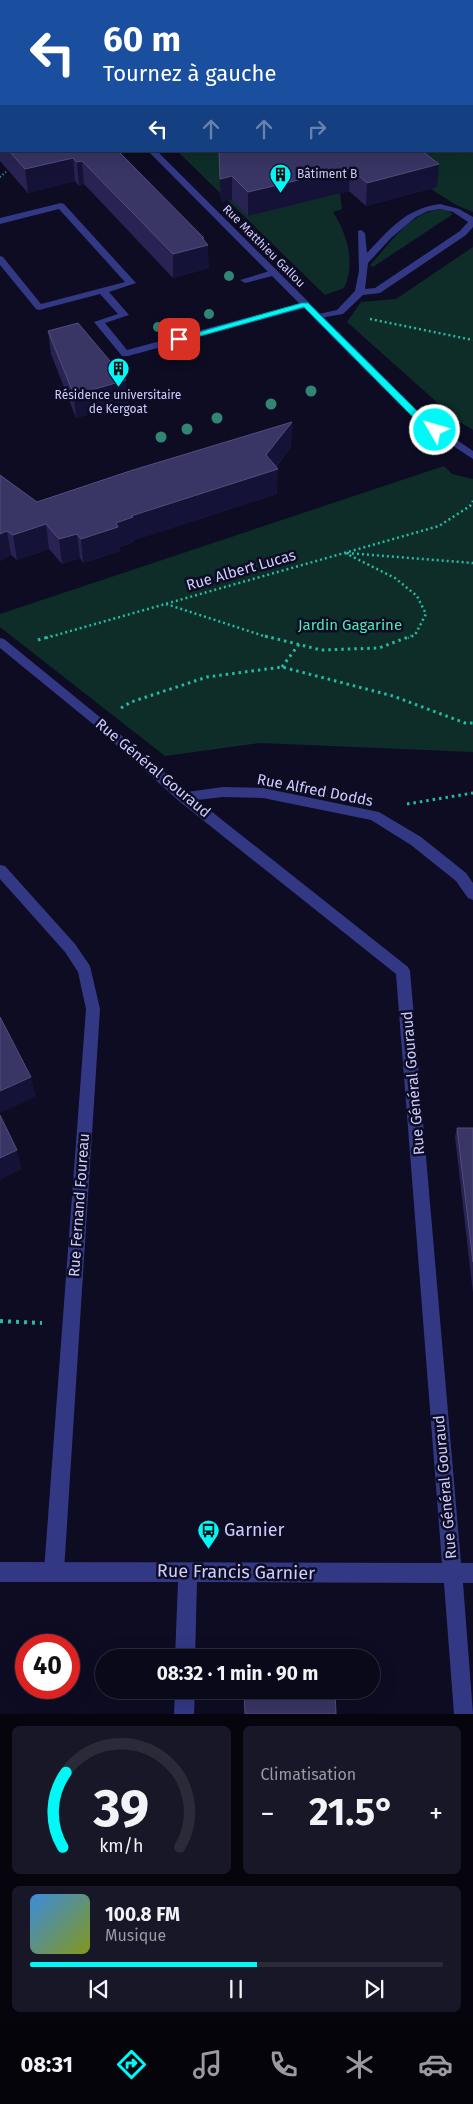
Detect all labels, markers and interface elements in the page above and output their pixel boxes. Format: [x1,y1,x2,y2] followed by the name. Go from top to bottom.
[103,18,181,60] text: 60 m
[20,20,85,85] icon: left
[103,60,276,87] text: Tournez à gauche
[144,115,172,143] icon: left
[197,115,225,143] icon: ahead
[250,115,278,143] icon: ahead
[303,115,331,143] icon: right
[269,162,293,193] building icon: Bâtiment B
[297,167,357,181] place label: Bâtiment B
[220,202,308,290] street label: Rue Matthieu Gallou
[158,318,200,360] pin
[165,325,193,353] icon: arrive
[106,356,130,387] building icon: Résidence universitaire de Kergoat
[55,388,181,416] place label: Résidence universitaire de Kergoat
[408,403,460,455] position arrow
[184,546,298,594] street label: Rue Albert Lucas
[298,616,402,634] park label: Jardin Gagarine
[92,715,214,821] street label: Rue Général Gouraud
[255,770,375,810] street label: Rue Alfred Dodds
[398,1010,428,1156] street label: Rue Général Gouraud
[65,1133,93,1277] street label: Rue Fernand Foureau
[430,1414,460,1560] street label: Rue Général Gouraud
[196,1518,220,1549] bus stop icon: Garnier
[224,1519,285,1541] place label: Garnier
[157,1560,315,1584] street label: Rue Francis Garnier
[15,1634,80,1699] speed limit sign: 40
[157,1662,318,1685] text: 08:32 · 1 min · 90 m
[261,1765,356,1784] text: Climatisation
[92,1777,149,1840] text: 39
[309,1789,395,1835] text: 21.5°
[261,1797,275,1830] text: −
[429,1797,443,1830] text: +
[99,1835,143,1857] text: km/h
[105,1903,180,1926] text: 100.8 FM
[105,1926,166,1945] text: Musique
[85,1975,113,2003] icon: previous
[222,1975,250,2003] icon: pause
[360,1975,388,2003] icon: next
[114,2047,149,2082] icon: directions
[190,2047,225,2082] icon: music
[266,2047,301,2082] icon: phone
[342,2047,377,2082] icon: climate
[418,2047,453,2082] icon: car
[20,2051,73,2078] text: 08:31

